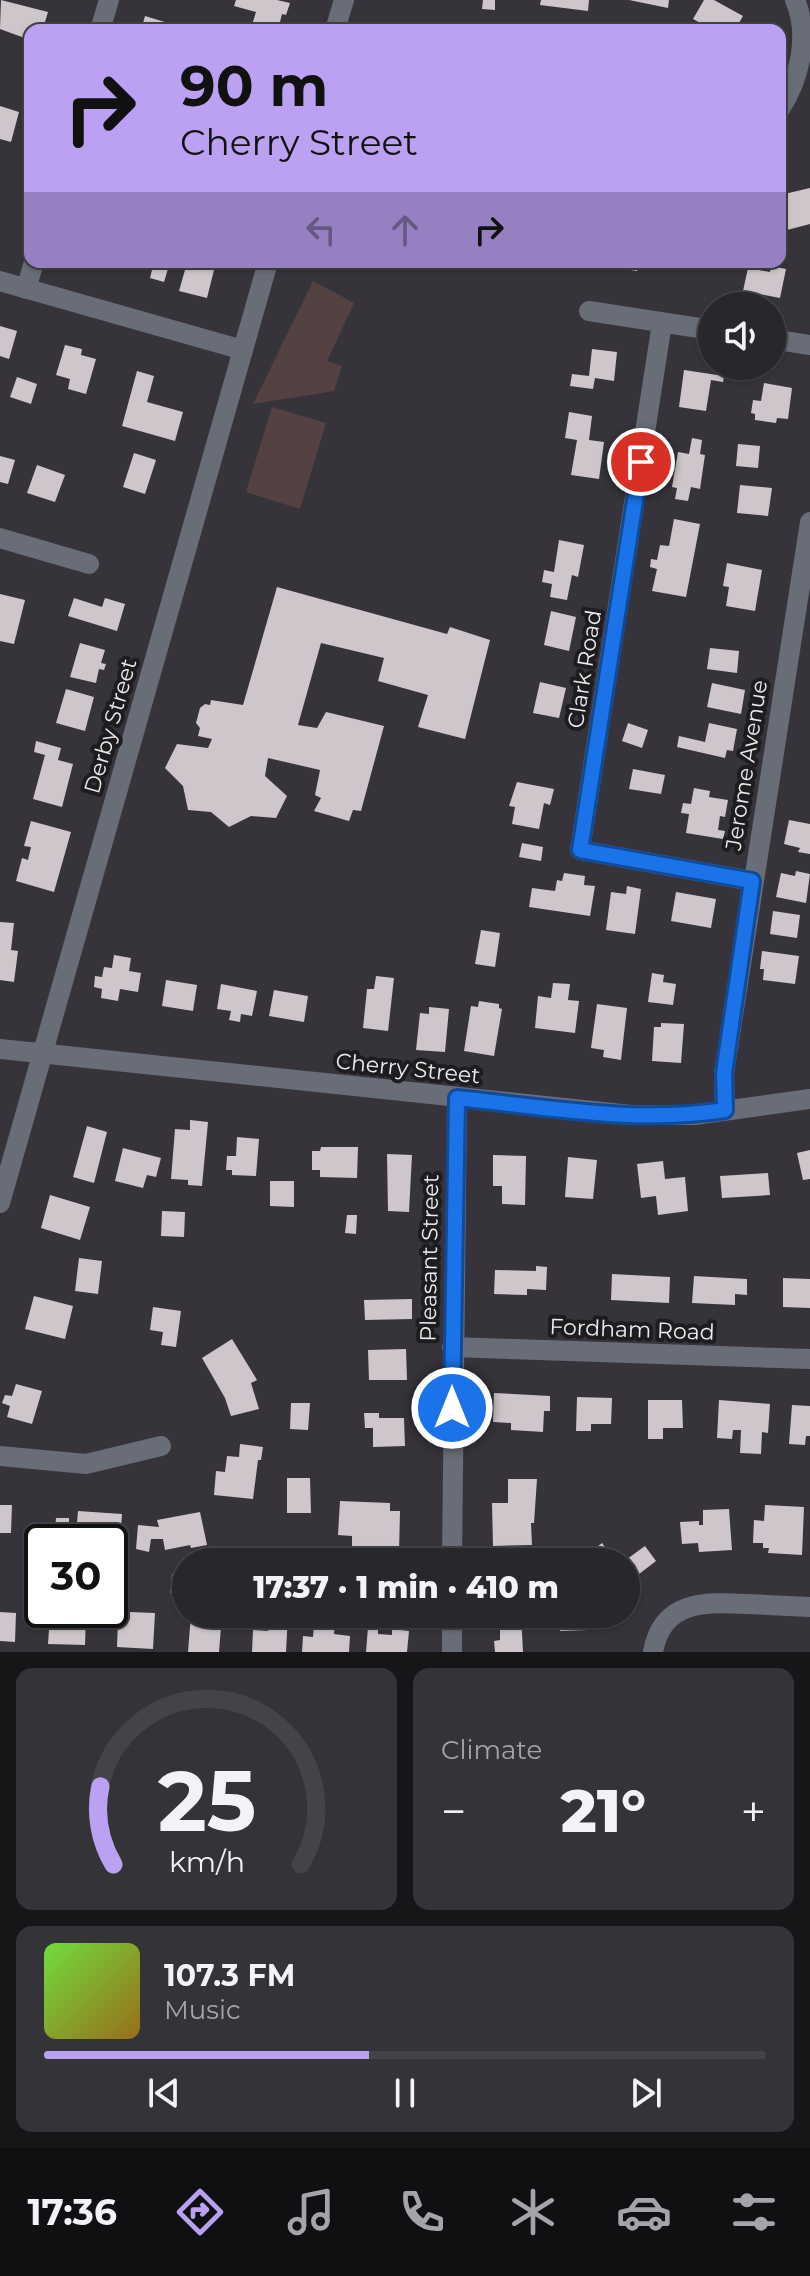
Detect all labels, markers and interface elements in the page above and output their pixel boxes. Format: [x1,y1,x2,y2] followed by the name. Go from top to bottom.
[180,52,328,120] text: 90 m
[48,56,152,160] icon: right
[180,120,418,164] text: Cherry Street
[299,208,343,252] icon: left
[383,208,427,252] icon: ahead
[467,208,511,252] icon: right
[698,292,786,380] map controls
[698,292,786,380] button: sound
[607,428,675,496] pin
[619,440,663,484] icon: arrive
[562,608,607,730] street label: Clark Road
[78,656,143,797] street label: Derby Street
[720,678,773,853] street label: Jerome Avenue
[334,1047,482,1090] street label: Cherry Street
[415,1174,444,1342] street label: Pleasant Street
[549,1313,715,1346] street label: Fordham Road
[410,1366,494,1450] position arrow
[24,1524,128,1628] speed limit sign: 30
[253,1569,559,1606] text: 17:37 · 1 min · 410 m
[441,1734,542,1766] text: Climate
[157,1750,256,1852] text: 25
[561,1774,646,1847] text: 21°
[441,1784,466,1838] text: −
[741,1784,766,1838] text: +
[168,1844,245,1879] text: km/h
[164,1957,295,1994] text: 107.3 FM
[164,1994,241,2026] text: Music
[142,2071,186,2115] icon: previous
[383,2071,427,2115] icon: pause
[624,2071,668,2115] icon: next
[172,2184,228,2240] icon: directions
[283,2184,339,2240] icon: music
[394,2184,450,2240] icon: phone
[505,2184,561,2240] icon: climate
[616,2184,672,2240] icon: car
[726,2184,782,2240] icon: filters
[27,2190,117,2234] text: 17:36

